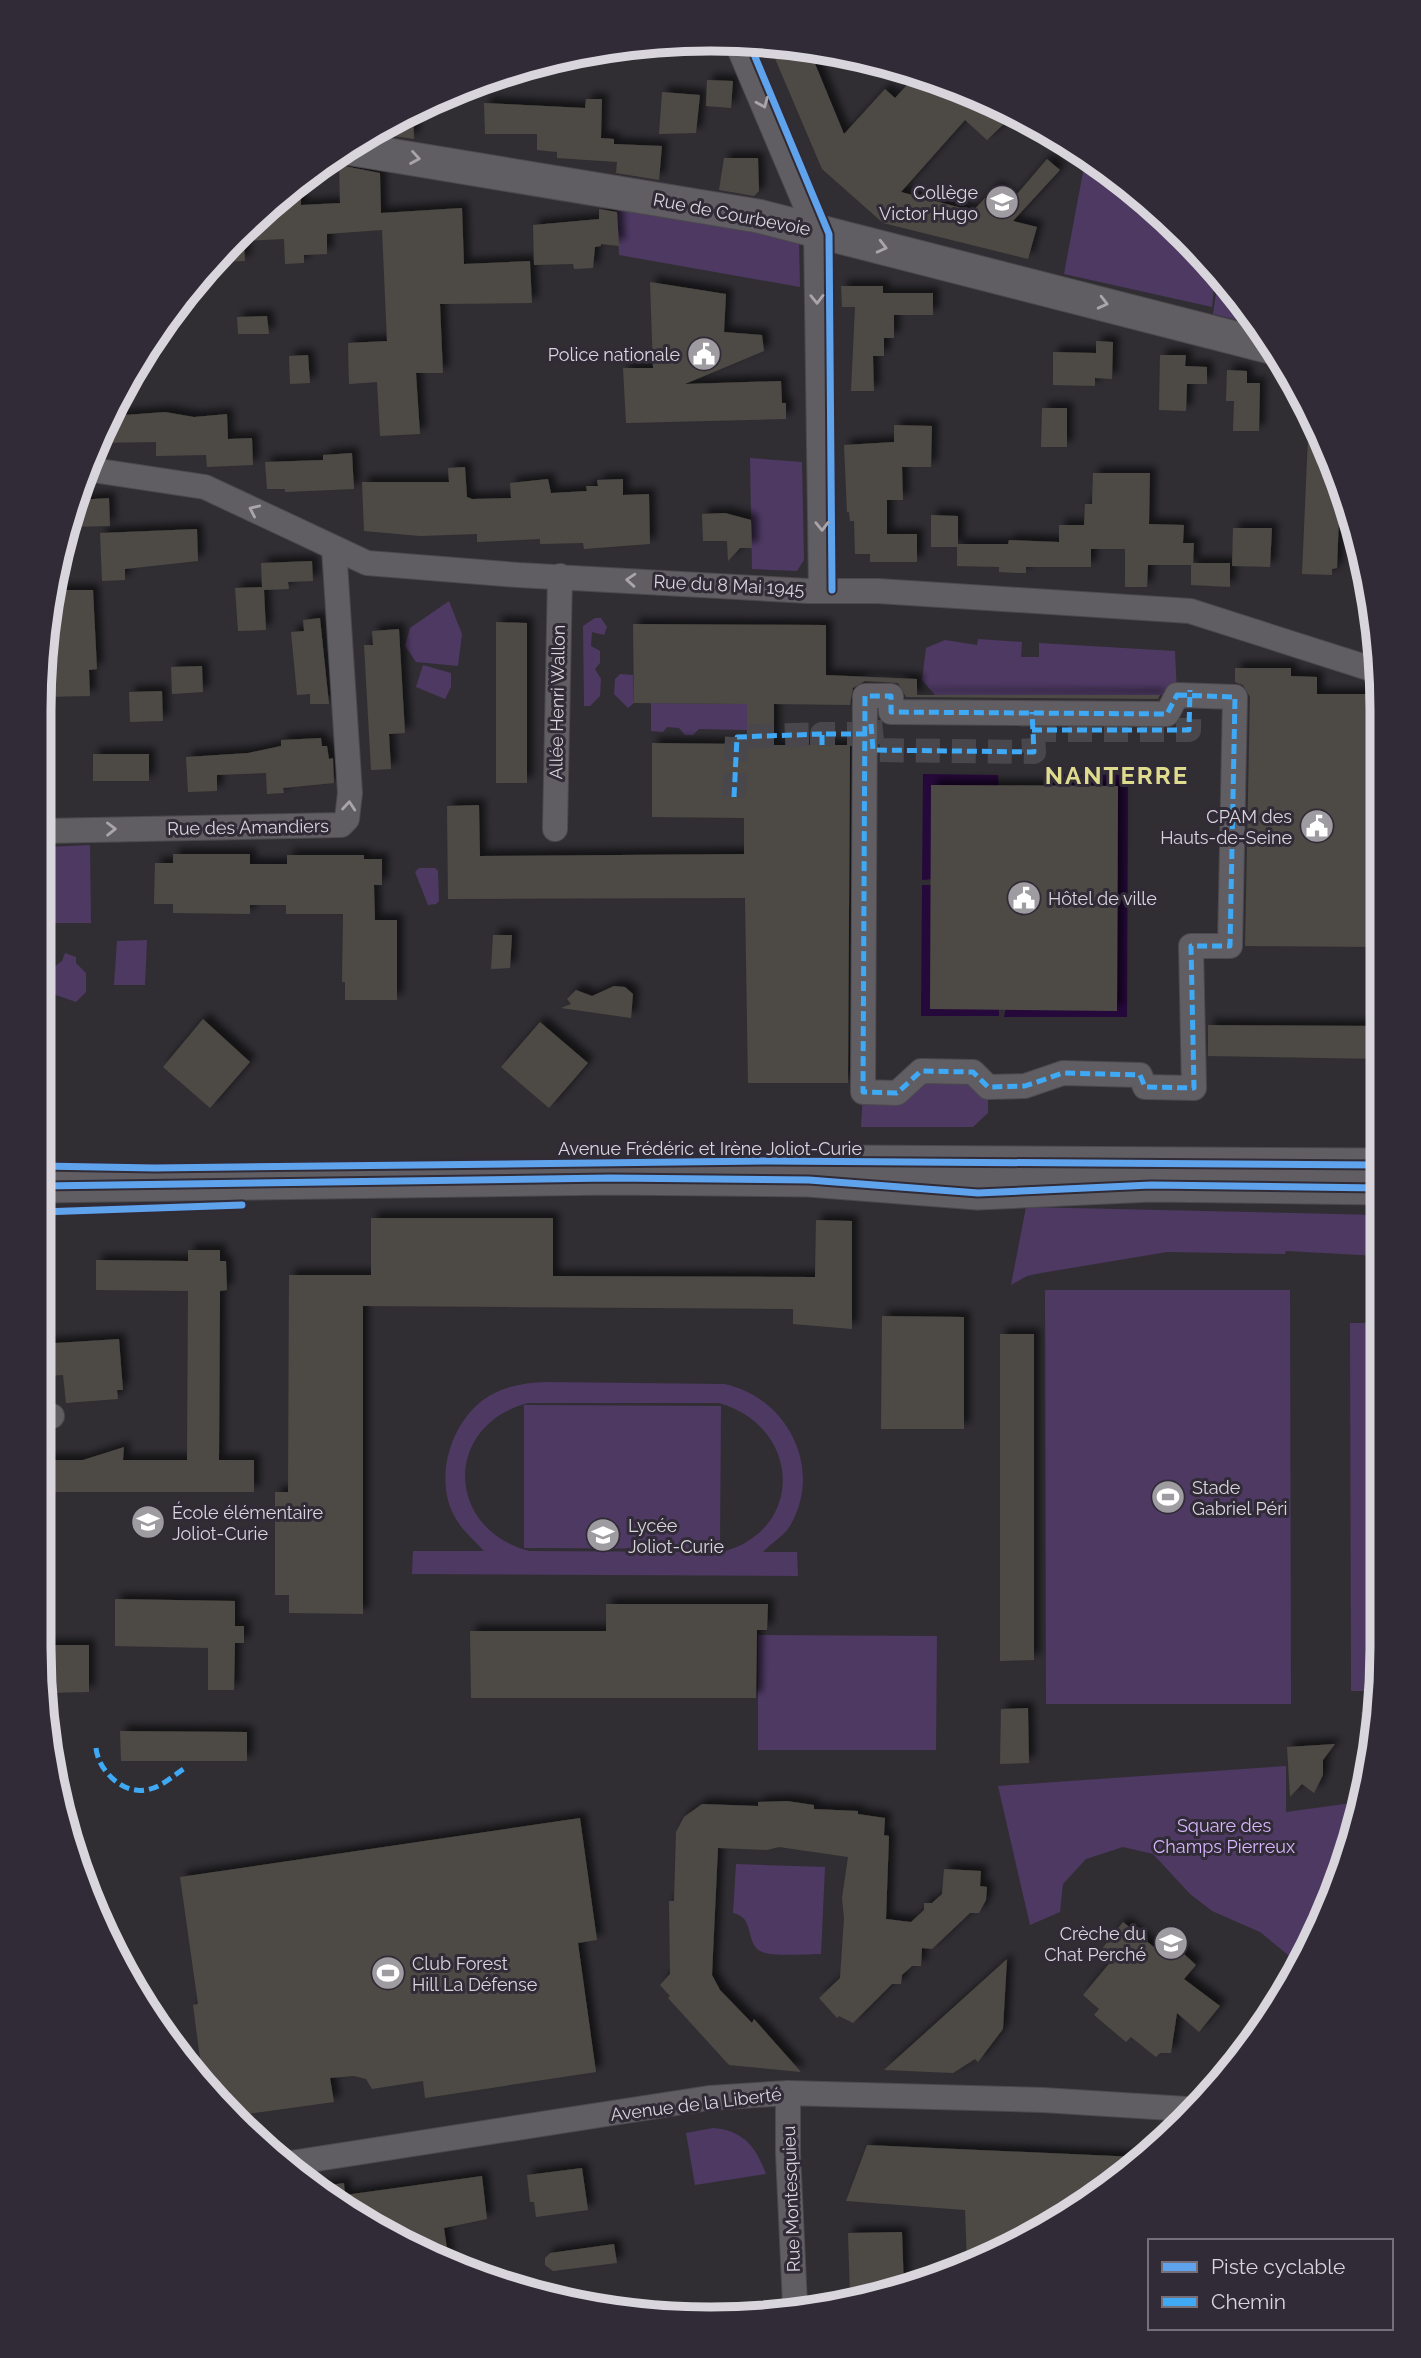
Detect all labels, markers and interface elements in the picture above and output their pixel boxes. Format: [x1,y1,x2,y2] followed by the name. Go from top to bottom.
[755,96,769,109] one-way arrow
[409,150,420,165] one-way arrow
[879,182,978,224] place label: Collège Victor Hugo
[983,183,1021,221] school or university icon: Collège Victor Hugo
[652,188,813,240] street label: Rue de Courbevoie
[876,239,888,253] one-way arrow
[810,293,825,304] one-way arrow
[1097,295,1109,309] one-way arrow
[685,335,723,373] public building icon: Police nationale
[548,344,680,365] place label: Police nationale
[249,504,261,518] one-way arrow
[815,521,830,532] one-way arrow
[653,571,805,599] street label: Rue du 8 Mai 1945
[625,572,636,587] one-way arrow
[545,624,569,780] street label: Allée Henri Wallon
[1045,761,1189,790] district label: NANTERRE
[341,800,356,811] one-way arrow
[1160,806,1292,848] place label: CPAM des Hauts-de-Seine
[1298,807,1336,845] public building icon: CPAM des Hauts-de-Seine
[167,815,329,839] street label: Rue des Amandiers
[106,822,117,837] one-way arrow
[1005,879,1043,917] public building icon: Hôtel de ville
[1048,888,1157,909] place label: Hôtel de ville
[558,1138,862,1159] street label: Avenue Frédéric et Irène Joliot-Curie
[1192,1477,1287,1519] place label: Stade Gabriel Péri
[1149,1478,1187,1516] sports icon: Stade Gabriel Péri
[172,1501,324,1544] place label: École élémentaire Joliot-Curie
[129,1503,167,1541] school or university icon: École élémentaire Joliot-Curie
[628,1515,724,1557] place label: Lycée Joliot-Curie
[584,1516,622,1554] school or university icon: Lycée Joliot-Curie
[1153,1815,1295,1857] park label: Square des Champs Pierreux
[1044,1923,1146,1965] place label: Crèche du Chat Perché
[1152,1924,1190,1962] school or university icon: Crèche du Chat Perché
[412,1953,538,1995] place label: Club Forest Hill La Défense
[369,1954,407,1992] sports icon: Club Forest Hill La Défense
[609,2083,783,2125] street label: Avenue de la Liberté
[778,2126,804,2272] street label: Rue Montesquieu
[1148,2239,1393,2330] legend
[1211,2254,1345,2279] text: Piste cyclable
[1211,2289,1286,2314] text: Chemin

